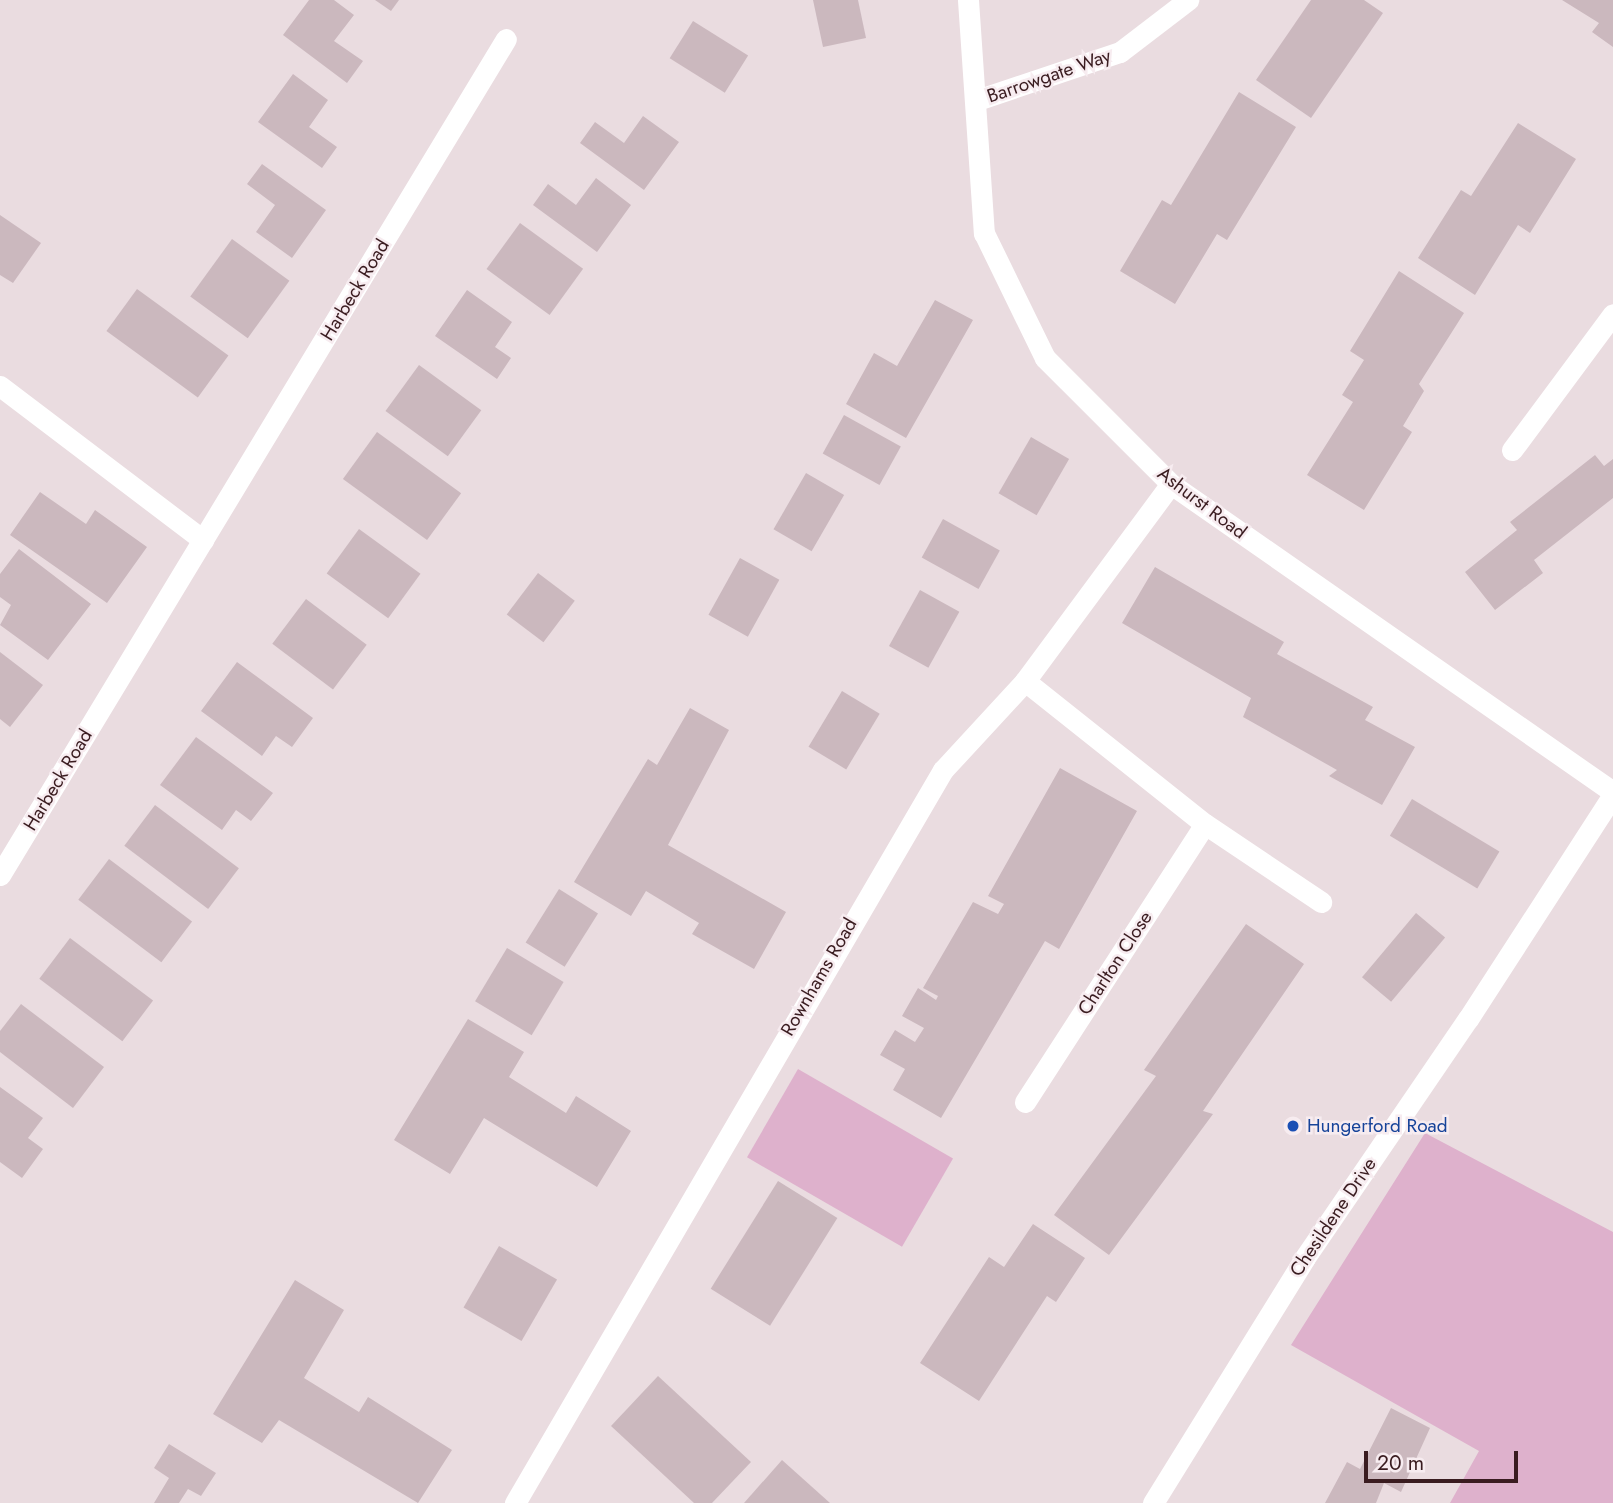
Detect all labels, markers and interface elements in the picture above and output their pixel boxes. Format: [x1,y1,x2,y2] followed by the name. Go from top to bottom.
[984,44,1114,108] street label: Barrowgate Way
[316,235,394,345] street label: Harbeck Road
[1153,462,1251,544] street label: Ashurst Road
[19,725,97,835] street label: Harbeck Road
[1073,907,1157,1019] street label: Charlton Close
[776,914,862,1040] street label: Rownhams Road
[1307,1115,1448,1137] place label: Hungerford Road
[1285,1118,1301,1134] marker: Hungerford Road
[1285,1153,1381,1281] street label: Chesildene Drive
[1368,1436,1522,1480] scale bar
[1377,1448,1424,1478] text: 20 m

